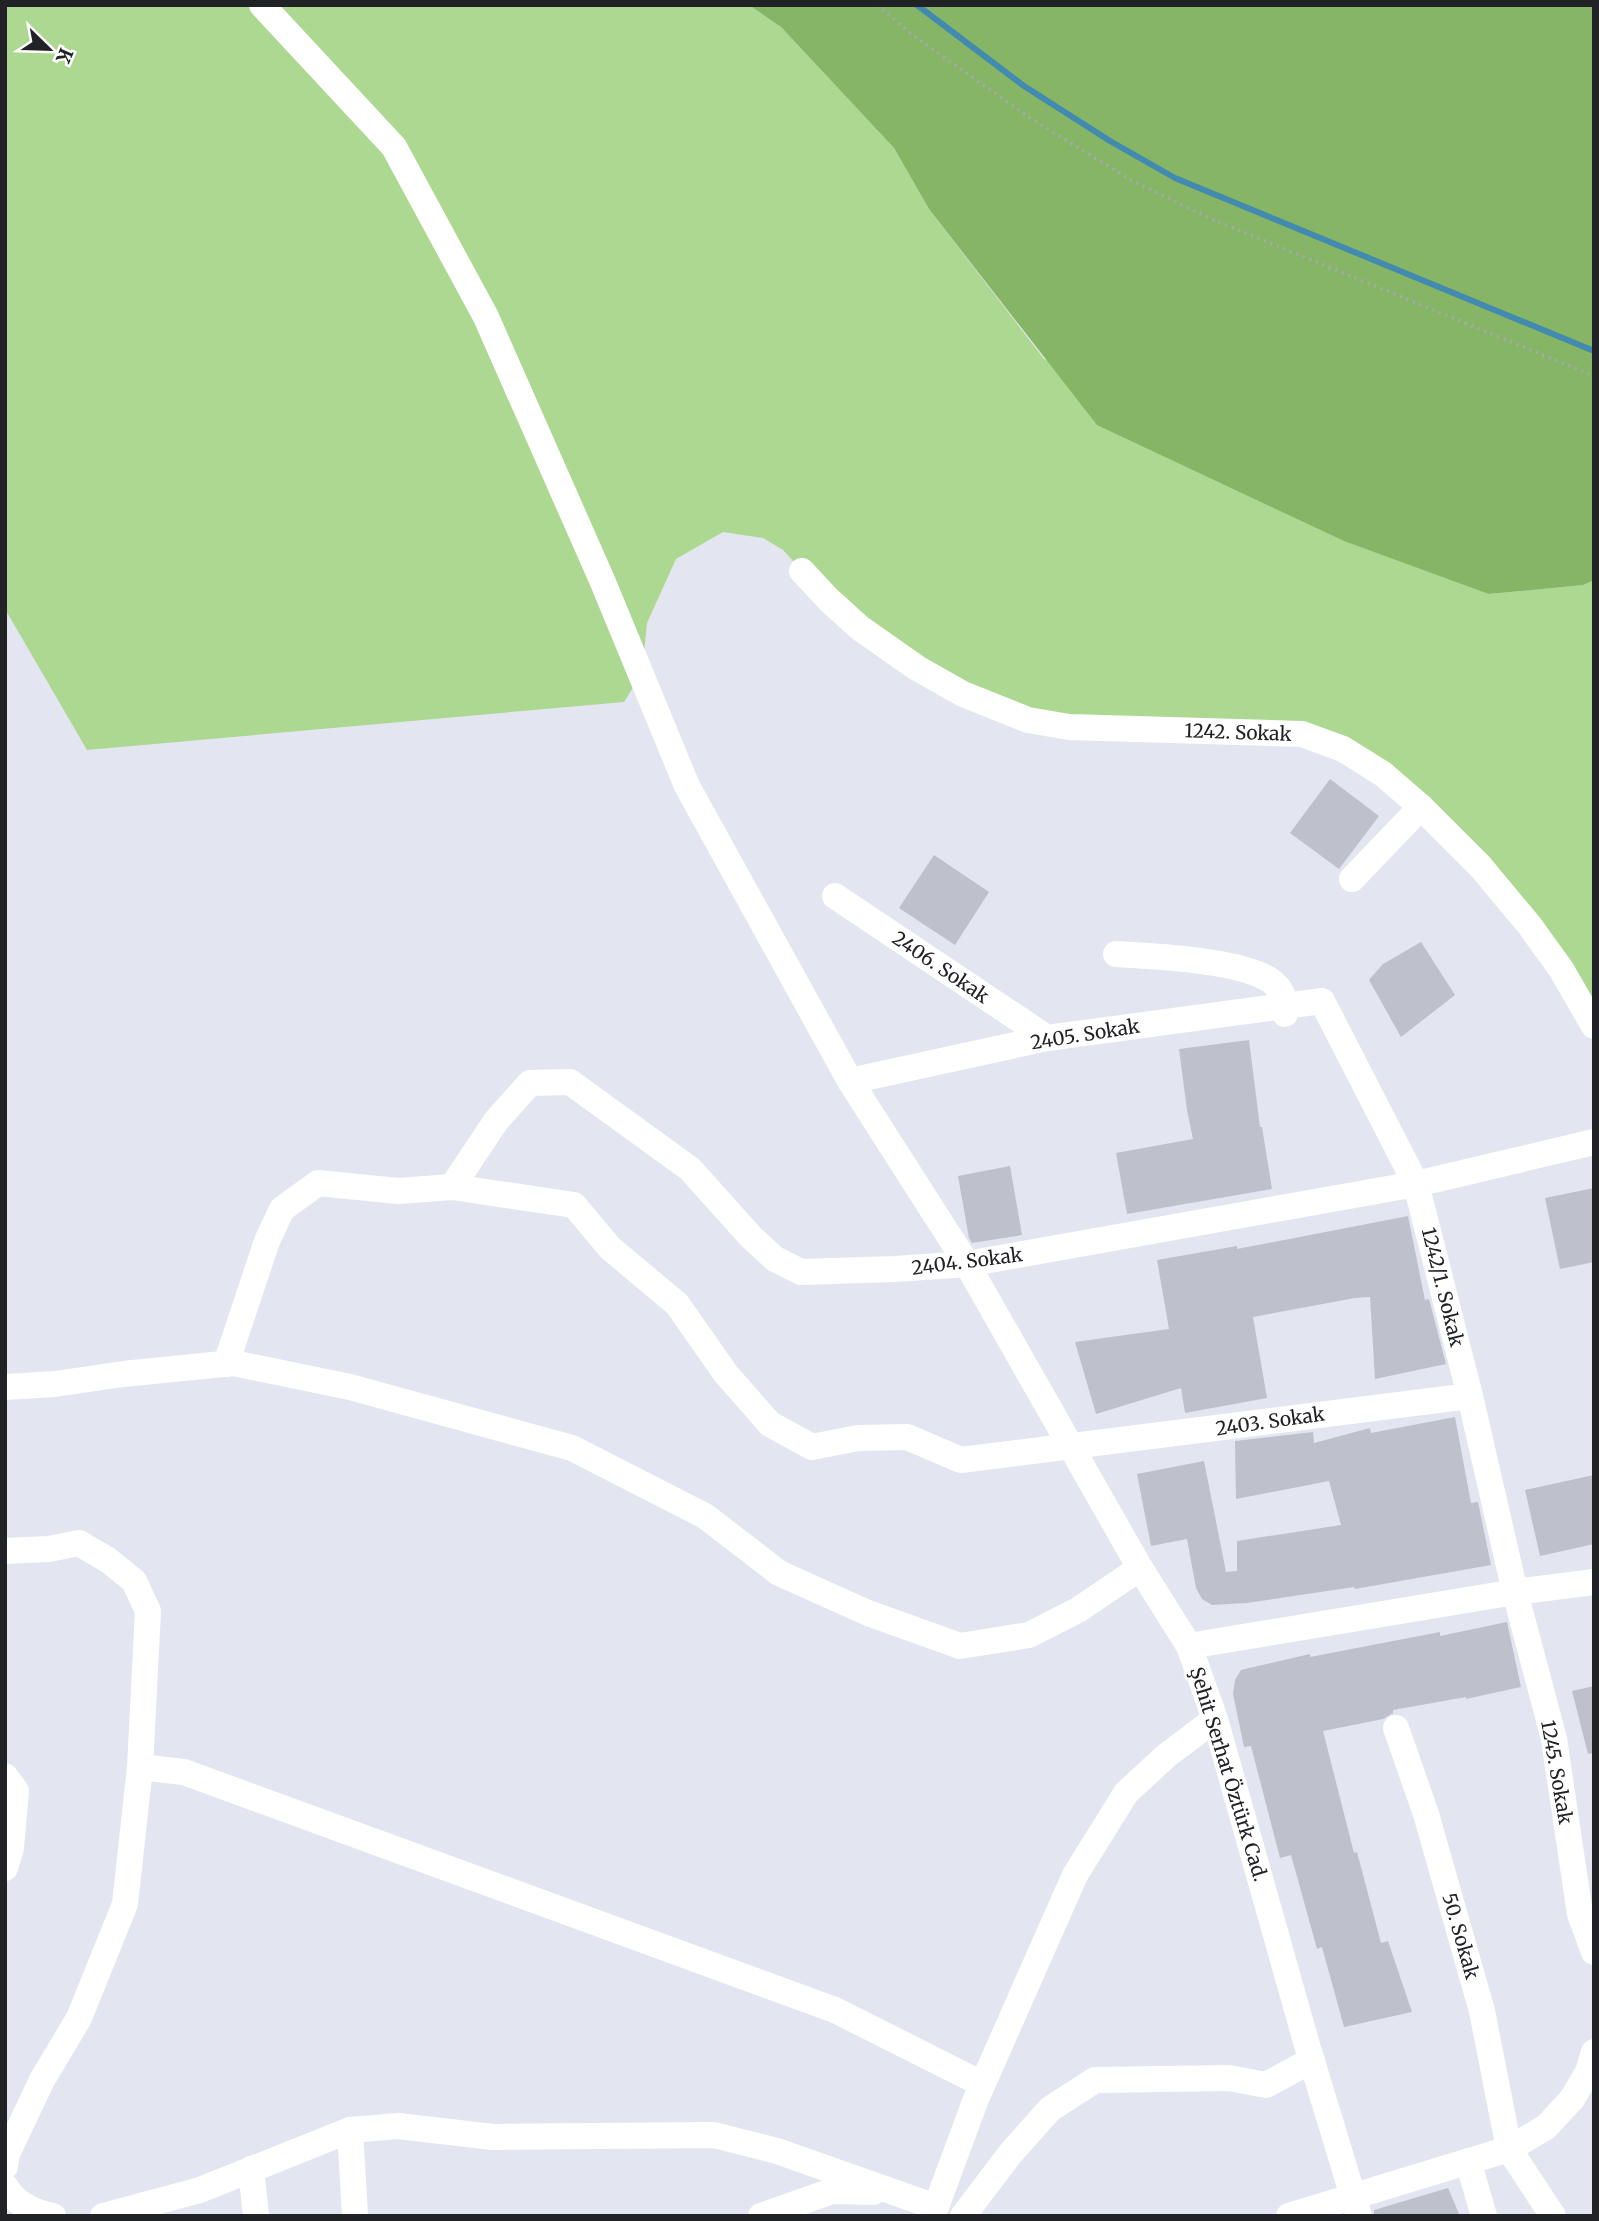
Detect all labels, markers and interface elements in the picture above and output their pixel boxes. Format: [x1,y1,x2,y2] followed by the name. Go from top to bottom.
[14,14,84,84] north arrow
[51,44,78,68] text: K
[1184,718,1292,746] street label: 1242. Sokak
[888,926,994,1008] street label: 2406. Sokak
[1029,1014,1141,1054] street label: 2405. Sokak
[1417,1225,1469,1349] street label: 1242/1. Sokak
[910,1242,1024,1280] street label: 2404. Sokak
[1214,1401,1326,1441] street label: 2403. Sokak
[1185,1664,1273,1884] street label: Şehit Serhat Öztürk Cad.
[1536,1718,1578,1826] street label: 1245. Sokak
[1437,1890,1485,1982] street label: 50. Sokak

